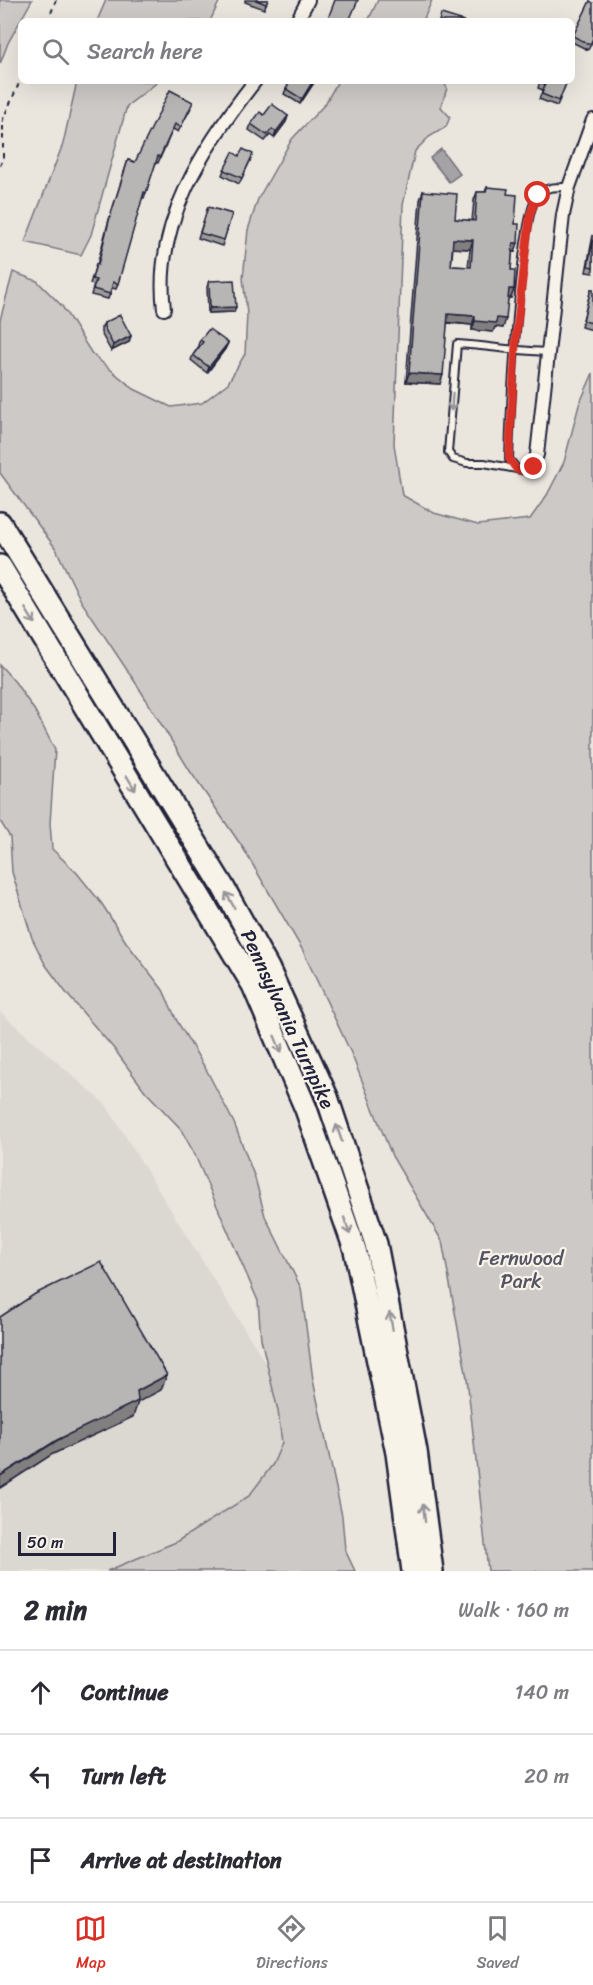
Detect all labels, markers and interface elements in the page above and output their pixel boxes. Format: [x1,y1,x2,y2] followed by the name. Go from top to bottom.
[18,18,575,84] search box
[87,32,203,71] text: Search here
[39,35,72,68] icon: search
[524,181,550,207] route start
[446,391,457,411] one-way arrow
[520,453,546,479] route end
[25,607,37,624] one-way arrow
[125,774,137,791] one-way arrow
[224,892,236,909] one-way arrow
[231,924,345,1115] street label: Pennsylvania Turnpike
[273,1034,284,1052] one-way arrow
[333,1124,344,1143] one-way arrow
[342,1216,353,1235] one-way arrow
[479,1241,565,1299] park label: Fernwood Park
[385,1312,396,1331] one-way arrow
[419,1504,430,1523] one-way arrow
[27,1528,63,1557] text: 50 m
[18,1529,116,1556] scale bar
[24,1587,87,1633] text: 2 min
[458,1593,569,1628] text: Walk · 160 m
[81,1673,169,1712] text: Continue
[515,1675,569,1710] text: 140 m
[24,1676,57,1709] icon: ahead
[81,1757,166,1796] text: Turn left
[524,1759,569,1794] text: 20 m
[24,1760,57,1793] icon: left
[81,1841,282,1880] text: Arrive at destination
[24,1844,57,1877] icon: arrive
[74,1912,107,1977] tab: Map
[256,1912,328,1977] tab: Directions
[476,1912,519,1977] tab: Saved

